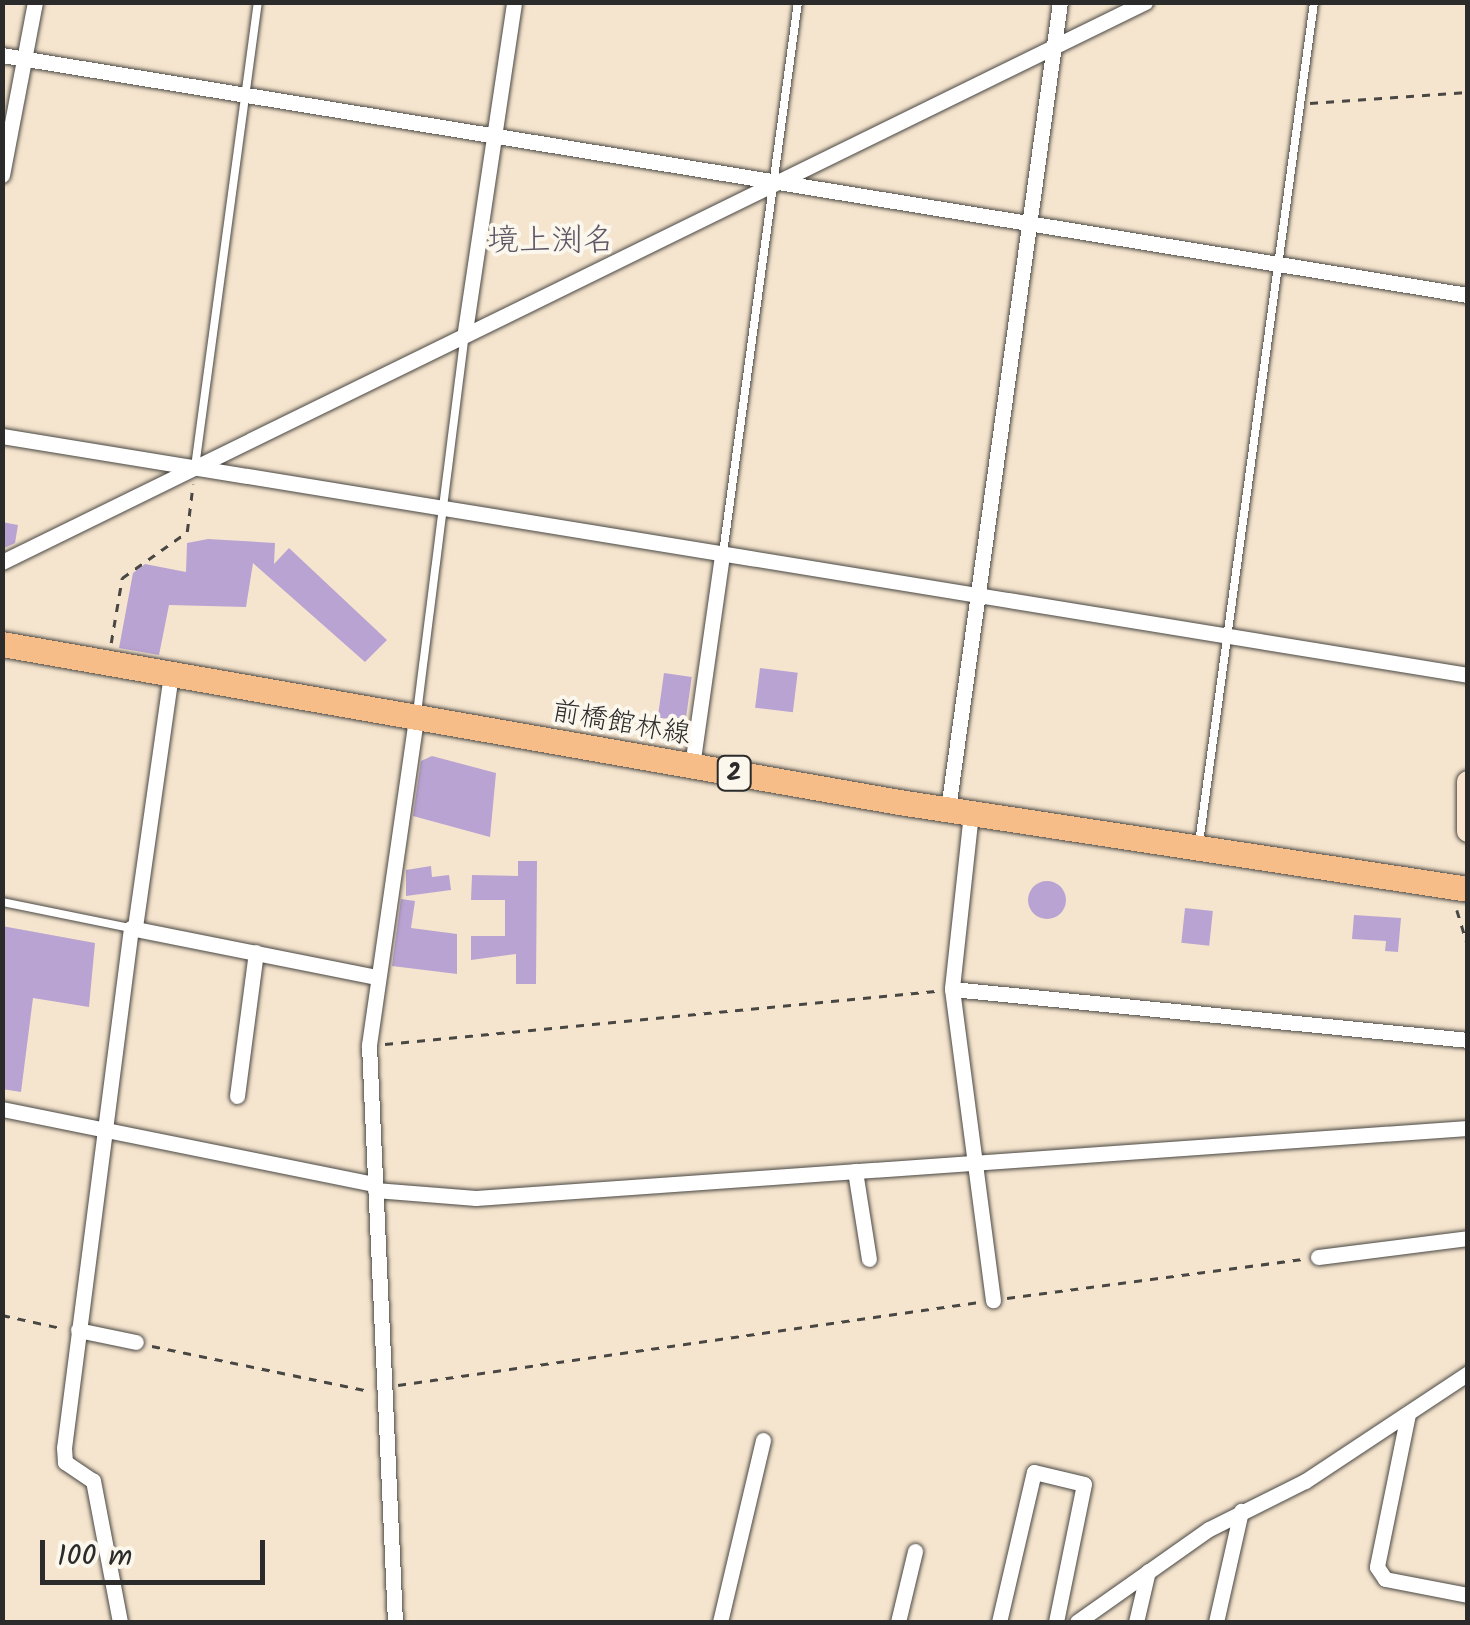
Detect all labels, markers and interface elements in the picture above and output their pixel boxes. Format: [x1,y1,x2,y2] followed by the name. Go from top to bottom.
[487,223,615,261] district label: 境上渕名
[549,695,693,753] street label: 前橋館林線
[716,753,752,793] road number: 2
[45,1520,270,1582] scale bar
[57,1533,132,1581] text: 100 m

